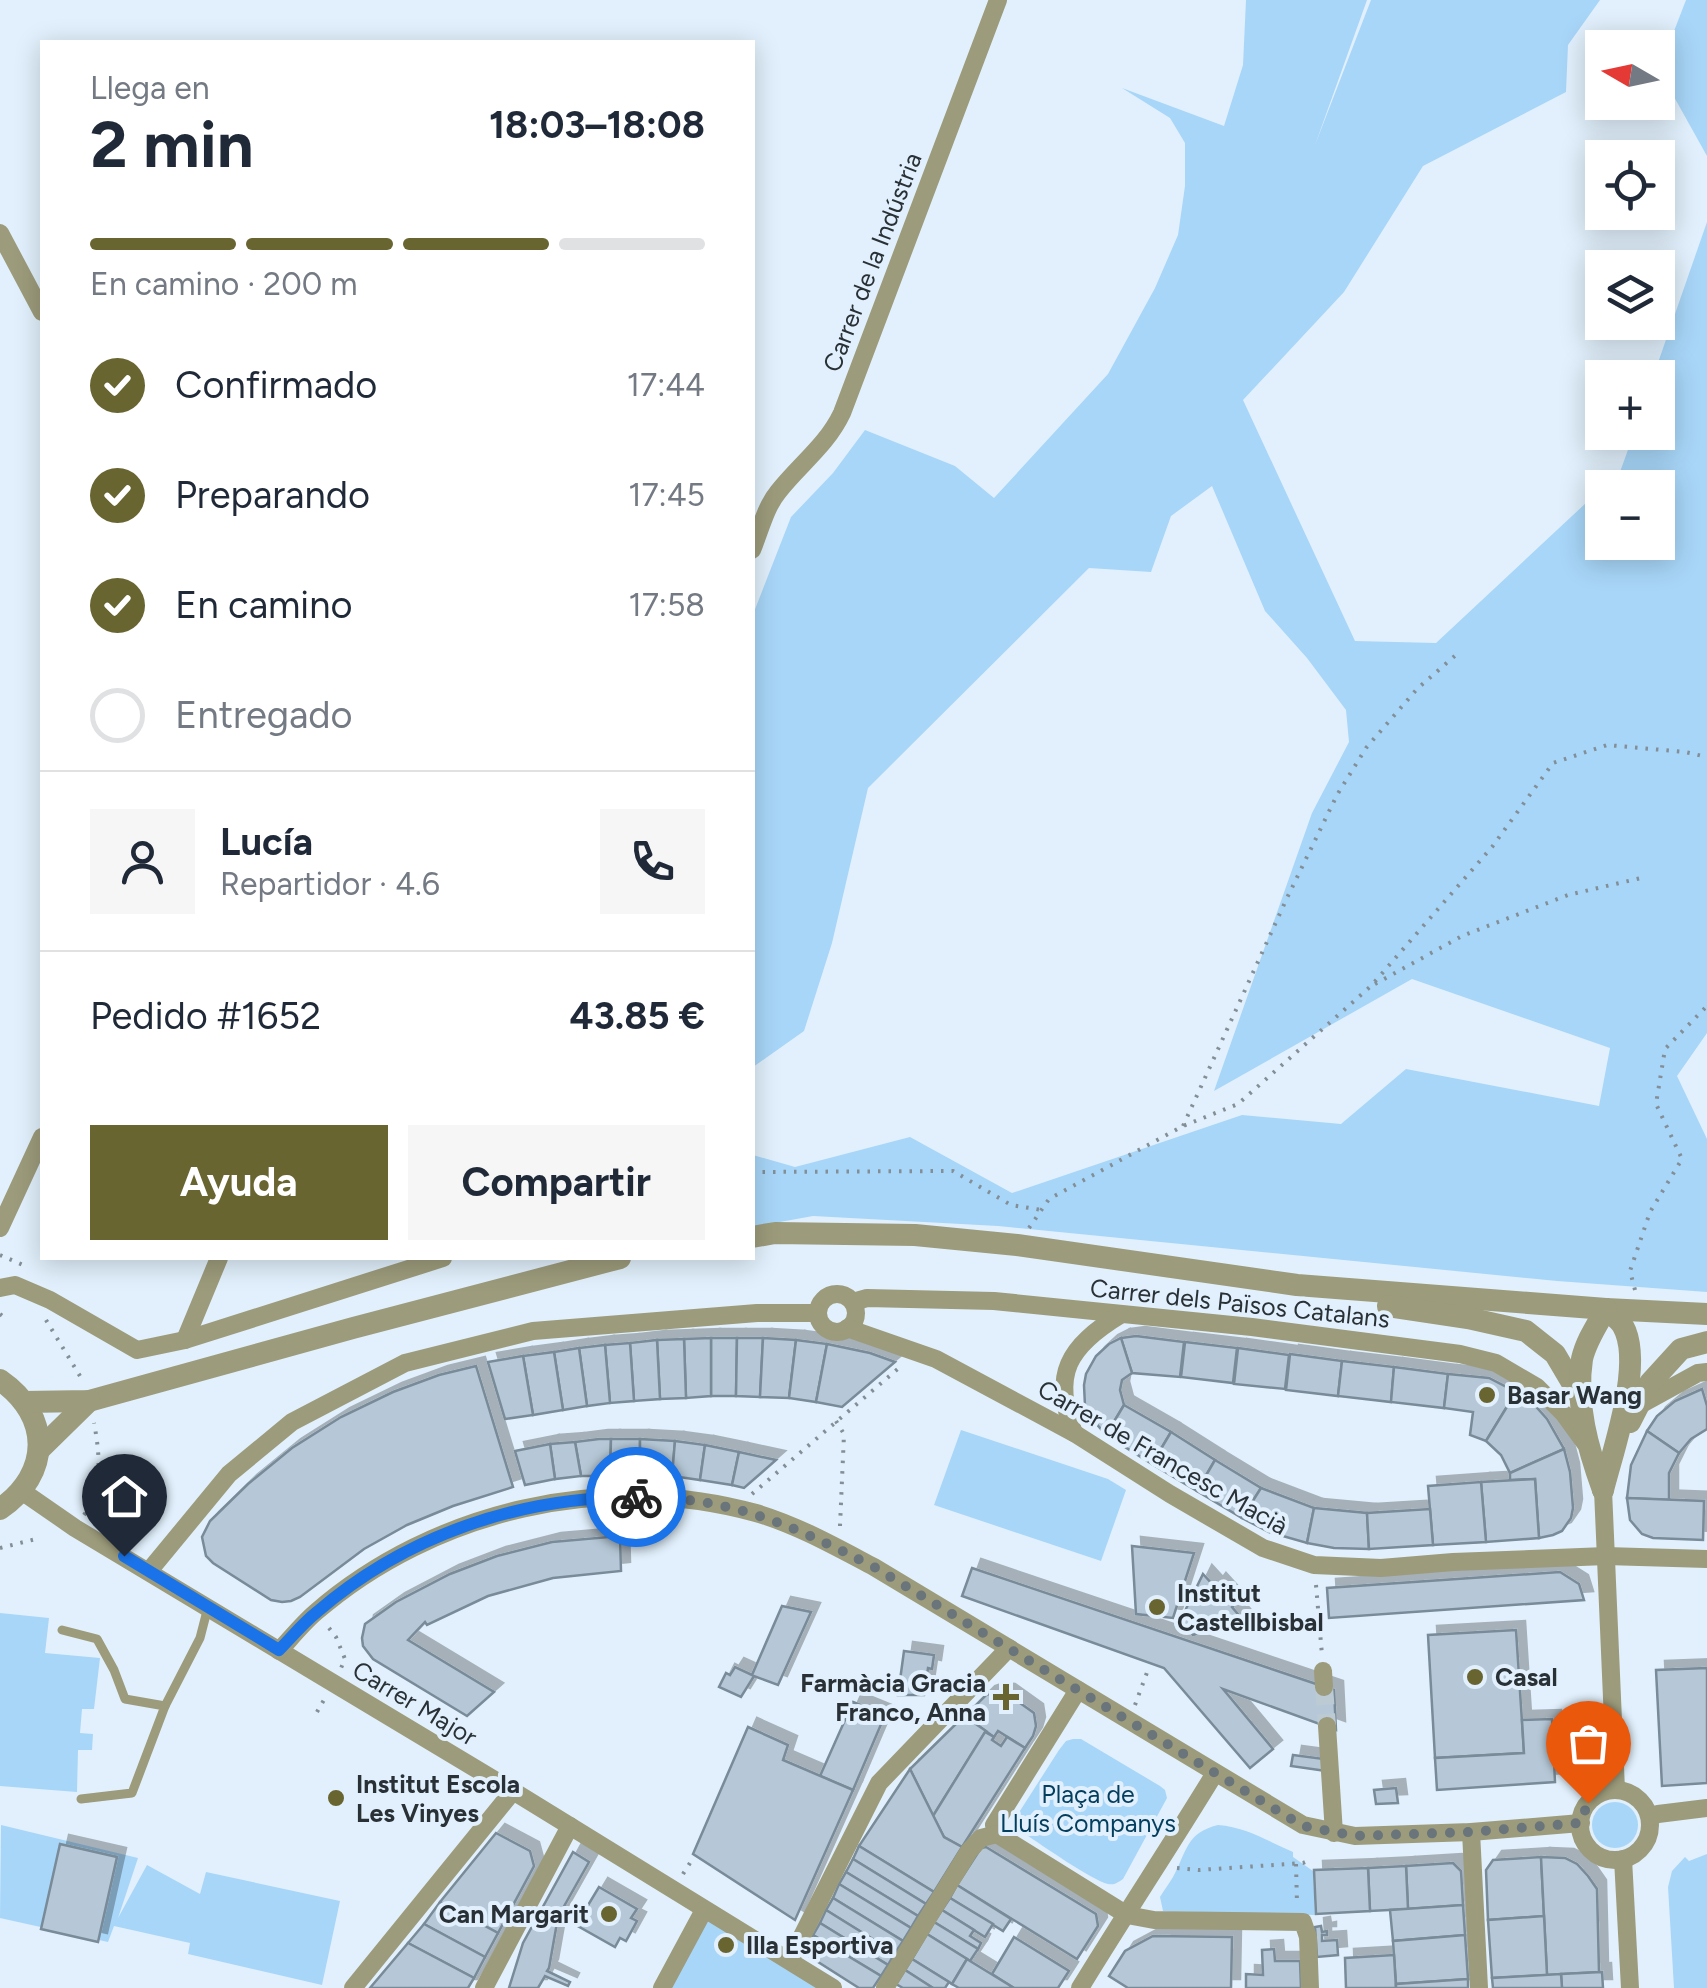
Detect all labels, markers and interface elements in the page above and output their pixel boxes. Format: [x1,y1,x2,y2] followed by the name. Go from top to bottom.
[1585,30,1675,120] north arrow
[1585,30,1675,560] map controls
[90,69,210,107] text: Llega en
[489,102,705,148] text: 18:03–18:08
[90,105,254,183] text: 2 min
[1585,140,1675,230] button: locate
[816,148,928,376] street label: Carrer de la Indústria
[1585,250,1675,340] button: layers
[90,265,357,303] text: En camino · 200 m
[90,358,145,413] icon: check
[1585,360,1675,450] button: +
[175,362,377,408] text: Confirmado
[627,366,705,404] text: 17:44
[90,468,145,523] icon: check
[1585,470,1675,560] button: −
[175,472,370,518] text: Preparando
[628,476,705,514] text: 17:45
[90,578,145,633] icon: check
[175,582,352,628] text: En camino
[628,586,705,624] text: 17:58
[175,692,353,738] text: Entregado
[90,809,195,914] button: person
[600,809,705,914] button: phone
[220,819,313,865] text: Lucía
[220,865,440,903] text: Repartidor · 4.6
[90,993,321,1039] text: Pedido #1652
[570,993,705,1039] text: 43.85 €
[90,1125,388,1240] button: Ayuda
[408,1125,705,1240] button: Compartir
[1089,1272,1391,1334] street label: Carrer dels Països Catalans
[1033,1373,1293,1541] street label: Carrer de Francesc Macià
[1507,1380,1642,1410] place label: Basar Wang
[1476,1384,1498,1406] marker: Basar Wang
[586,1447,686,1547] courier
[82,1454,167,1557] pin
[97,1469,152,1524] icon: home
[609,1470,664,1525] icon: bike
[1177,1578,1324,1637] place label: Institut Castellbisbal
[1146,1596,1168,1618] marker: Institut Castellbisbal
[347,1654,483,1752] street label: Carrer Major
[1495,1662,1558,1692] place label: Casal
[1464,1666,1486,1688] marker: Casal
[800,1668,986,1727] place label: Farmàcia Gracia Franco, Anna
[995,1686,1017,1708] marker: Farmàcia Gracia Franco, Anna
[1546,1701,1631,1804] pin
[1561,1716,1616,1771] icon: bag
[356,1769,520,1828] place label: Institut Escola Les Vinyes
[1000,1779,1176,1838] park label: Plaça de Lluís Companys
[325,1787,347,1809] marker: Institut Escola Les Vinyes
[439,1899,589,1929] place label: Can Margarit
[598,1903,620,1925] marker: Can Margarit
[746,1930,894,1960] place label: Illa Esportiva
[715,1934,737,1956] marker: Illa Esportiva

